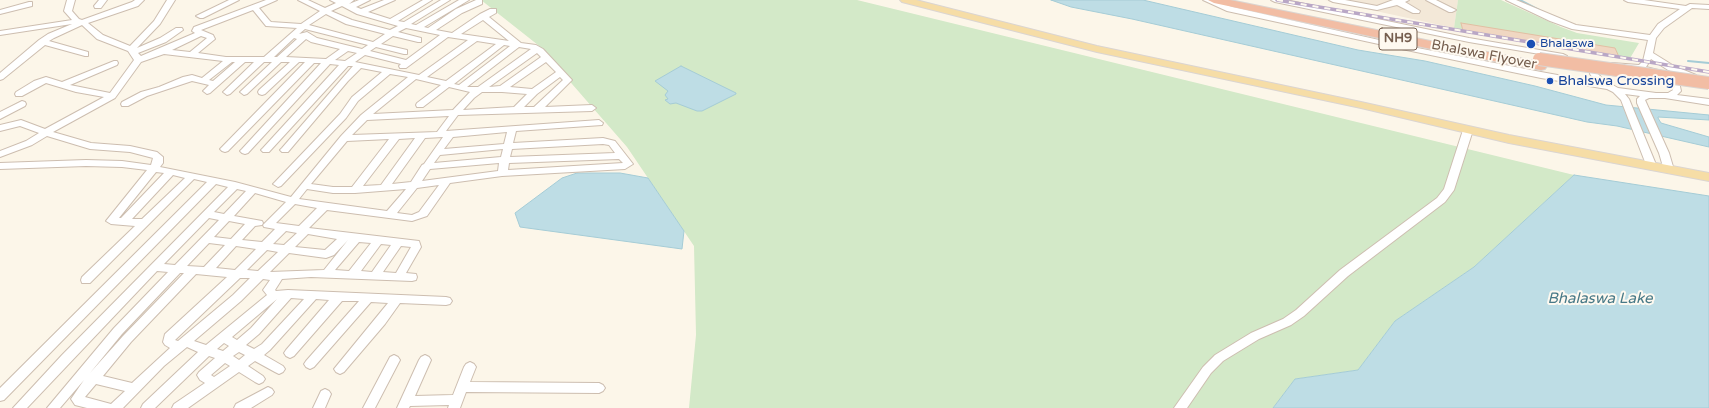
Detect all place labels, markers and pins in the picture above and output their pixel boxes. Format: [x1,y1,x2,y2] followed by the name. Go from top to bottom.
[1540,37,1594,51] place label: Bhalaswa
[1525,38,1537,50] marker: Bhalaswa
[1558,73,1674,89] place label: Bhalswa Crossing
[1545,76,1555,86] marker: Bhalswa Crossing

